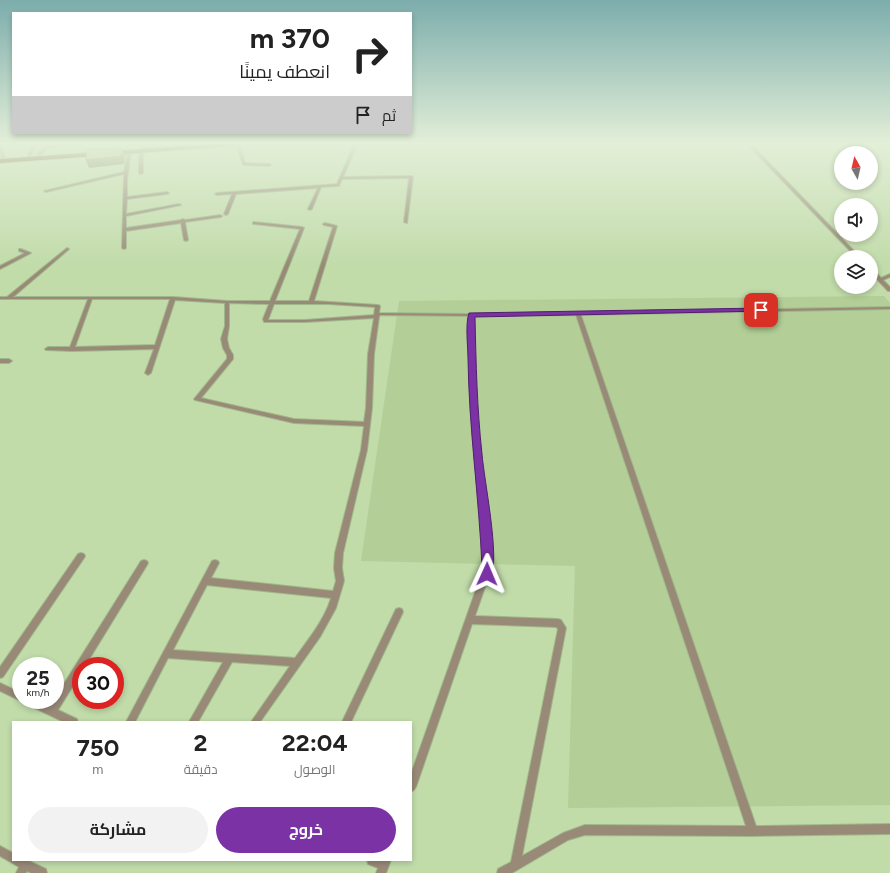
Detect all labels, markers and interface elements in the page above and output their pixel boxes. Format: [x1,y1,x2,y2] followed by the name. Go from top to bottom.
[250,21,330,55] text: 370 m
[344,28,396,80] icon: right
[239,61,330,83] text: انعطف يمينًا
[352,104,374,126] icon: arrive
[382,107,396,125] text: ثم
[834,146,878,190] north arrow
[834,146,878,294] map controls
[834,198,878,242] button: sound
[834,250,878,294] button: layers
[744,293,778,327] pin
[750,299,772,321] icon: arrive
[466,553,508,595] position arrow
[72,657,124,709] speed limit sign: 30
[26,666,50,690] text: 25
[27,686,49,699] text: km/h
[194,728,207,757] text: 2
[282,728,348,757] text: 22:04
[76,733,119,762] text: 750
[92,762,103,777] text: m
[184,762,217,777] text: دقيقة
[294,762,335,777] text: الوصول
[28,807,208,853] button: مشاركة
[216,807,396,853] button: خروج

